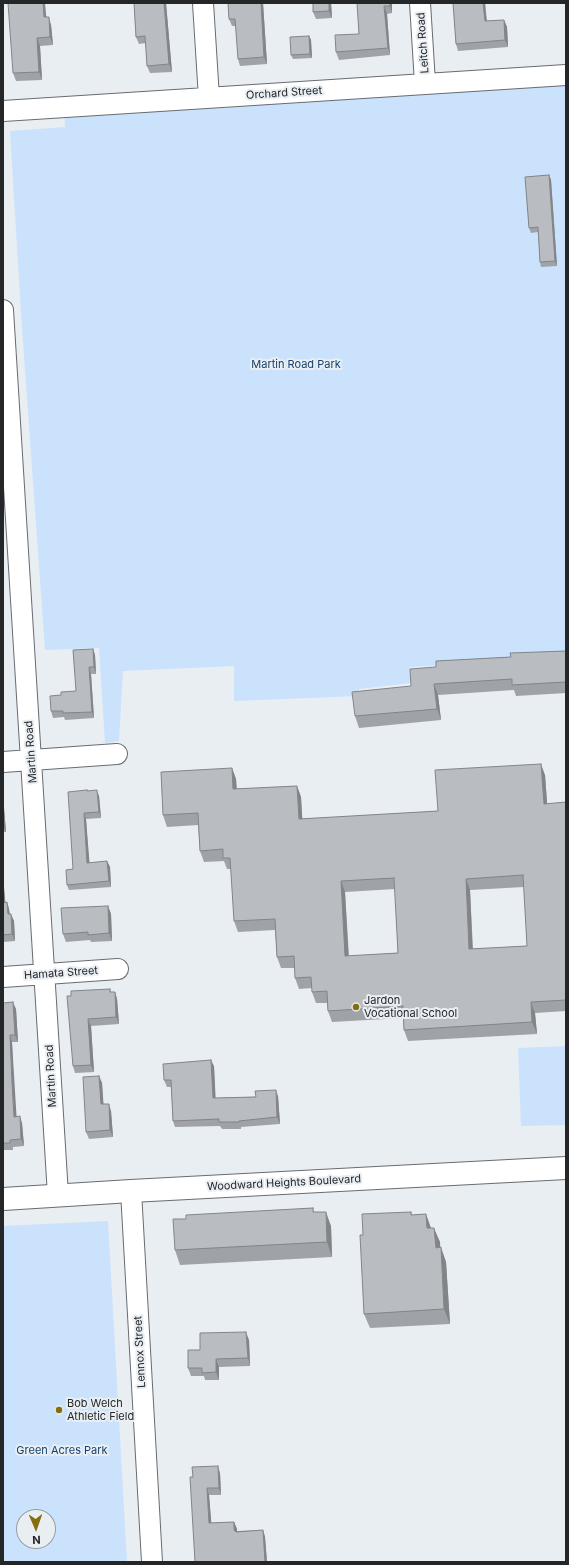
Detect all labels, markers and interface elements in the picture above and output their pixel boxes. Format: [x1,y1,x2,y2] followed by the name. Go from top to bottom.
[414,12,432,74] street label: Leitch Road
[246,84,322,102] street label: Orchard Street
[251,358,341,372] park label: Martin Road Park
[22,720,40,784] street label: Martin Road
[24,964,98,982] street label: Hamata Street
[364,994,457,1020] place label: Jardon Vocational School
[351,1002,361,1012] marker: Jardon Vocational School
[43,1044,59,1108] street label: Martin Road
[207,1172,361,1194] street label: Woodward Heights Boulevard
[132,1316,148,1388] street label: Lennox Street
[67,1397,134,1423] place label: Bob Welch Athletic Field
[54,1405,64,1415] marker: Bob Welch Athletic Field
[16,1444,108,1458] park label: Green Acres Park
[16,1509,56,1549] north arrow
[32,1533,41,1547] text: N

